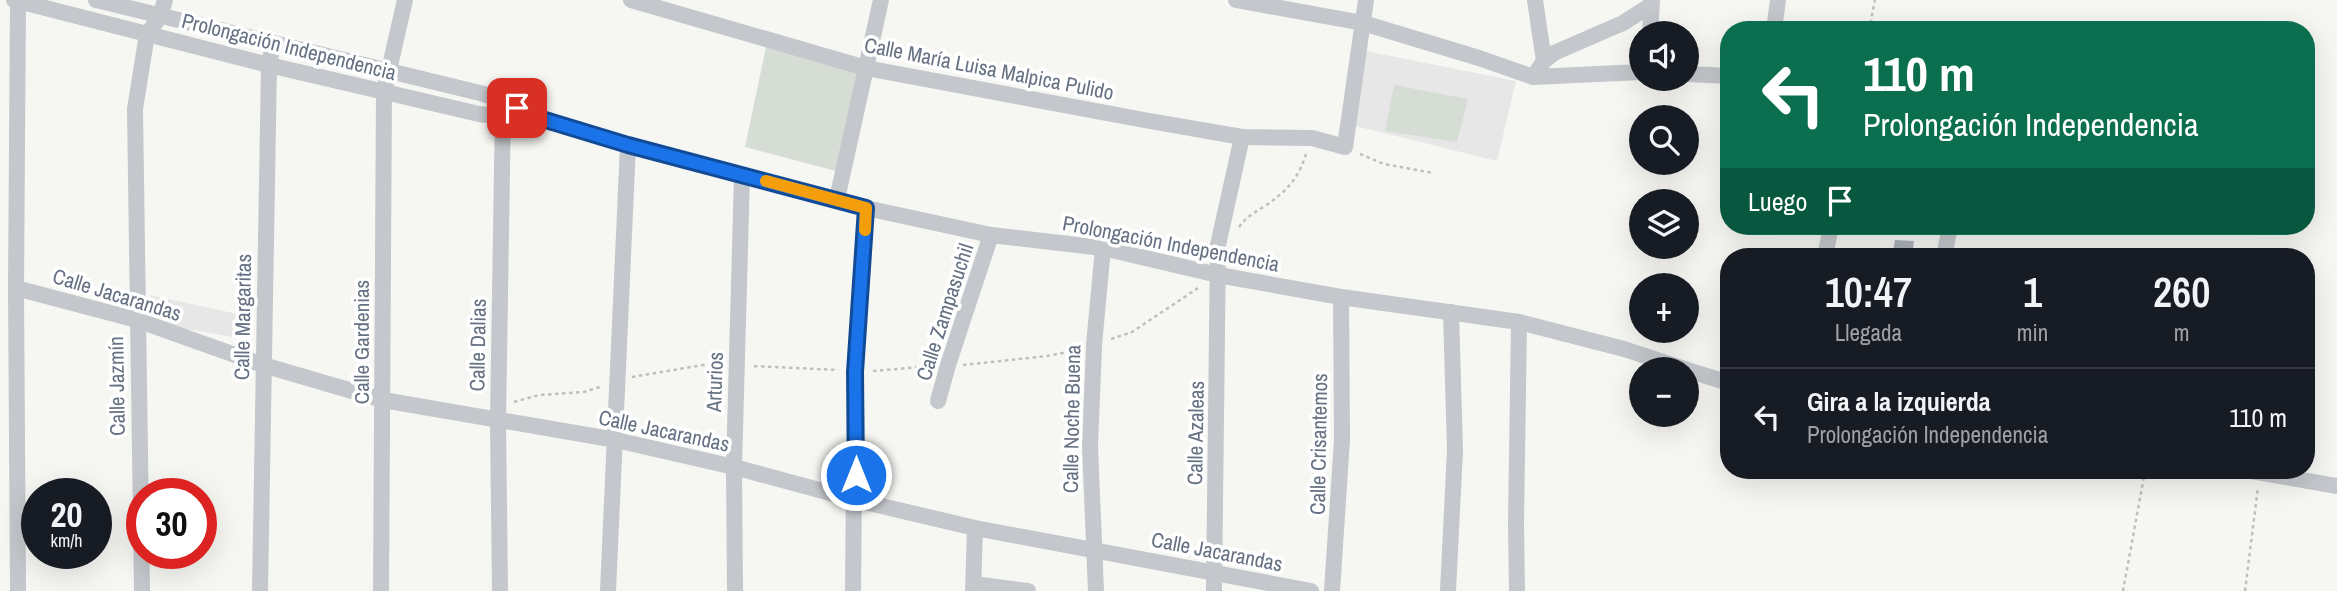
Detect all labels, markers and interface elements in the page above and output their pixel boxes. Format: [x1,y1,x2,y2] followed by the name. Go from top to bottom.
[179,6,400,87] street label: Prolongación Independencia
[1629,21,1699,427] map controls
[1629,21,1699,91] button: sound
[862,30,1116,107] street label: Calle María Luisa Malpica Pulido
[1863,40,1975,106] text: 110 m
[1748,49,1839,140] icon: left
[487,78,547,138] pin
[498,89,536,127] icon: arrive
[1863,103,2199,146] text: Prolongación Independencia
[1629,105,1699,175] button: search
[1821,182,1859,220] icon: arrive
[1748,184,1807,219] text: Luego
[1629,189,1699,259] button: layers
[1060,208,1282,279] street label: Prolongación Independencia
[909,240,980,384] street label: Calle Zampasuchil
[227,254,258,380] street label: Calle Margaritas
[49,261,185,328] street label: Calle Jacarandas
[1825,264,1912,320] text: 10:47
[2023,264,2042,320] text: 1
[2153,264,2210,320] text: 260
[1629,273,1699,343] button: +
[347,280,376,404] street label: Calle Gardenias
[462,298,493,392] street label: Calle Dalias
[1835,317,1902,348] text: Llegada
[2017,317,2048,348] text: min
[2174,317,2189,348] text: m
[101,336,132,436] street label: Calle Jazmín
[1056,344,1087,493] street label: Calle Noche Buena
[699,351,730,414] street label: Arturios
[1629,357,1699,427] button: −
[1303,373,1334,515] street label: Calle Crisantemos
[1180,381,1211,485] street label: Calle Azaleas
[1807,384,1991,419] text: Gira a la izquierda
[1748,398,1786,436] icon: left
[2229,400,2287,435] text: 110 m
[596,402,732,459] street label: Calle Jacarandas
[1807,419,2048,450] text: Prolongación Independencia
[819,438,893,512] position arrow
[126,478,217,569] speed limit sign: 30
[51,491,82,538] text: 20
[1149,525,1285,578] street label: Calle Jacarandas
[51,528,83,553] text: km/h

